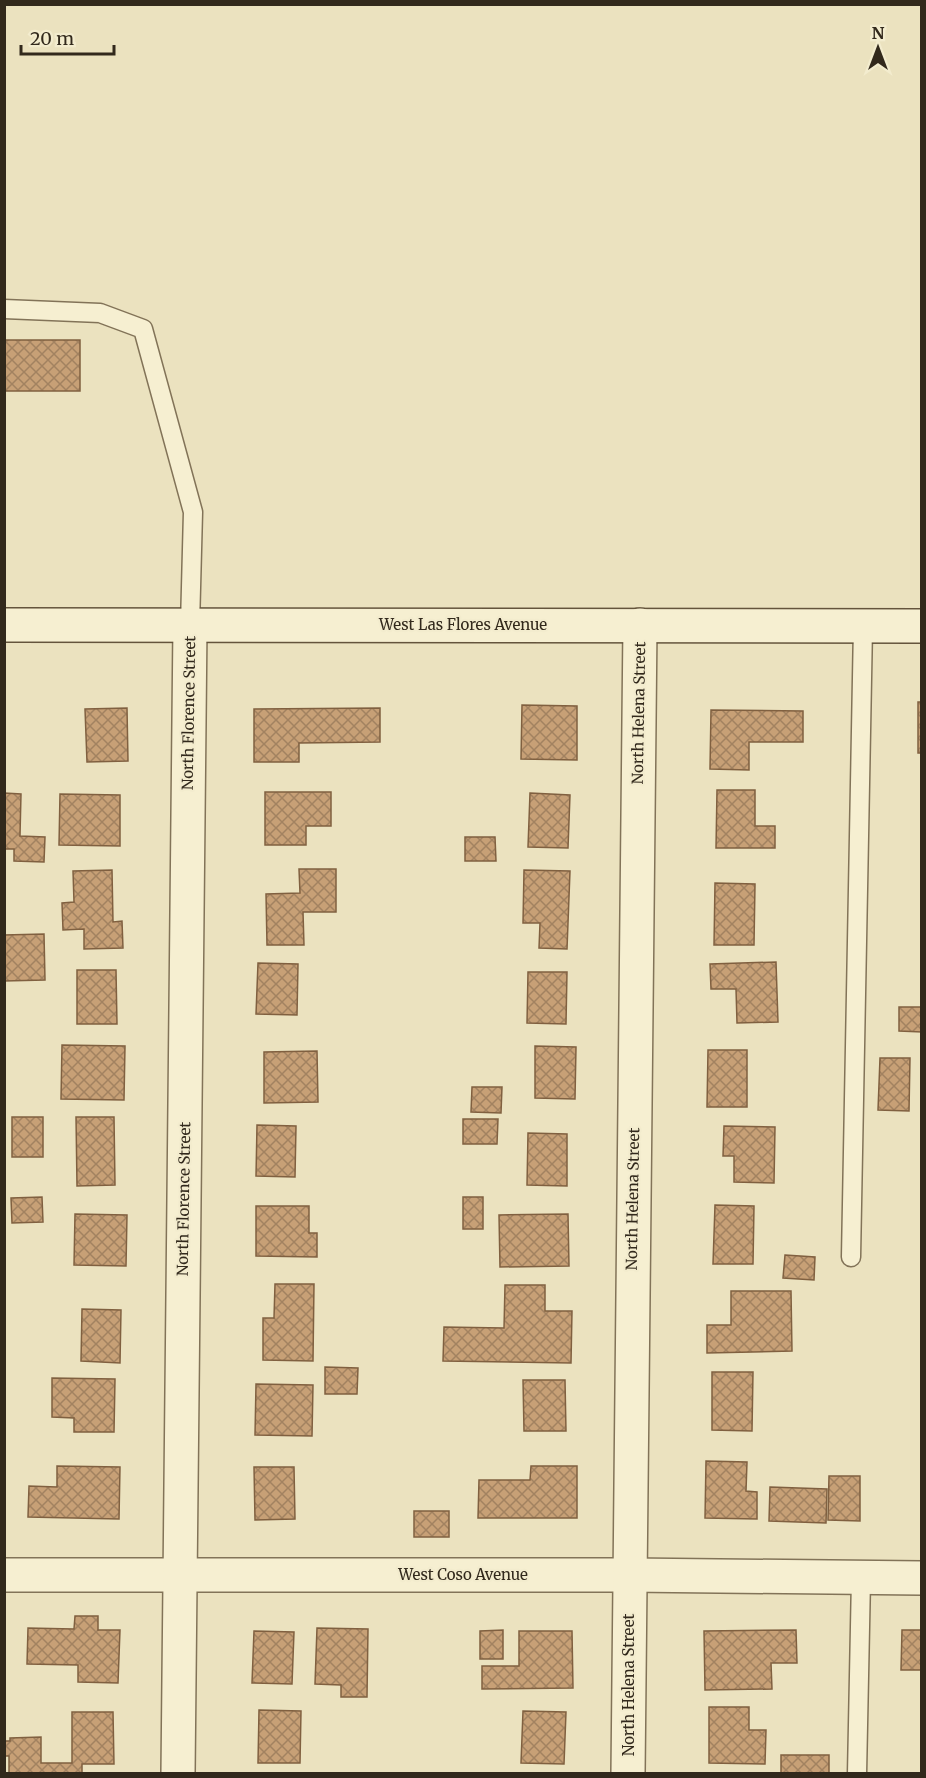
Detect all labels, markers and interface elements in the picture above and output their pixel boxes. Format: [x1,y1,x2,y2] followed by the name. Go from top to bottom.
[21,18,114,56] scale bar
[848,18,908,78] north arrow
[872,23,885,43] text: N
[30,27,74,50] text: 20 m
[378,615,547,634] street label: West Las Flores Avenue
[178,635,199,790] street label: North Florence Street
[628,641,649,784] street label: North Helena Street
[173,1121,194,1276] street label: North Florence Street
[622,1127,643,1270] street label: North Helena Street
[397,1565,528,1584] street label: West Coso Avenue
[619,1614,638,1756] street label: North Helena Street

